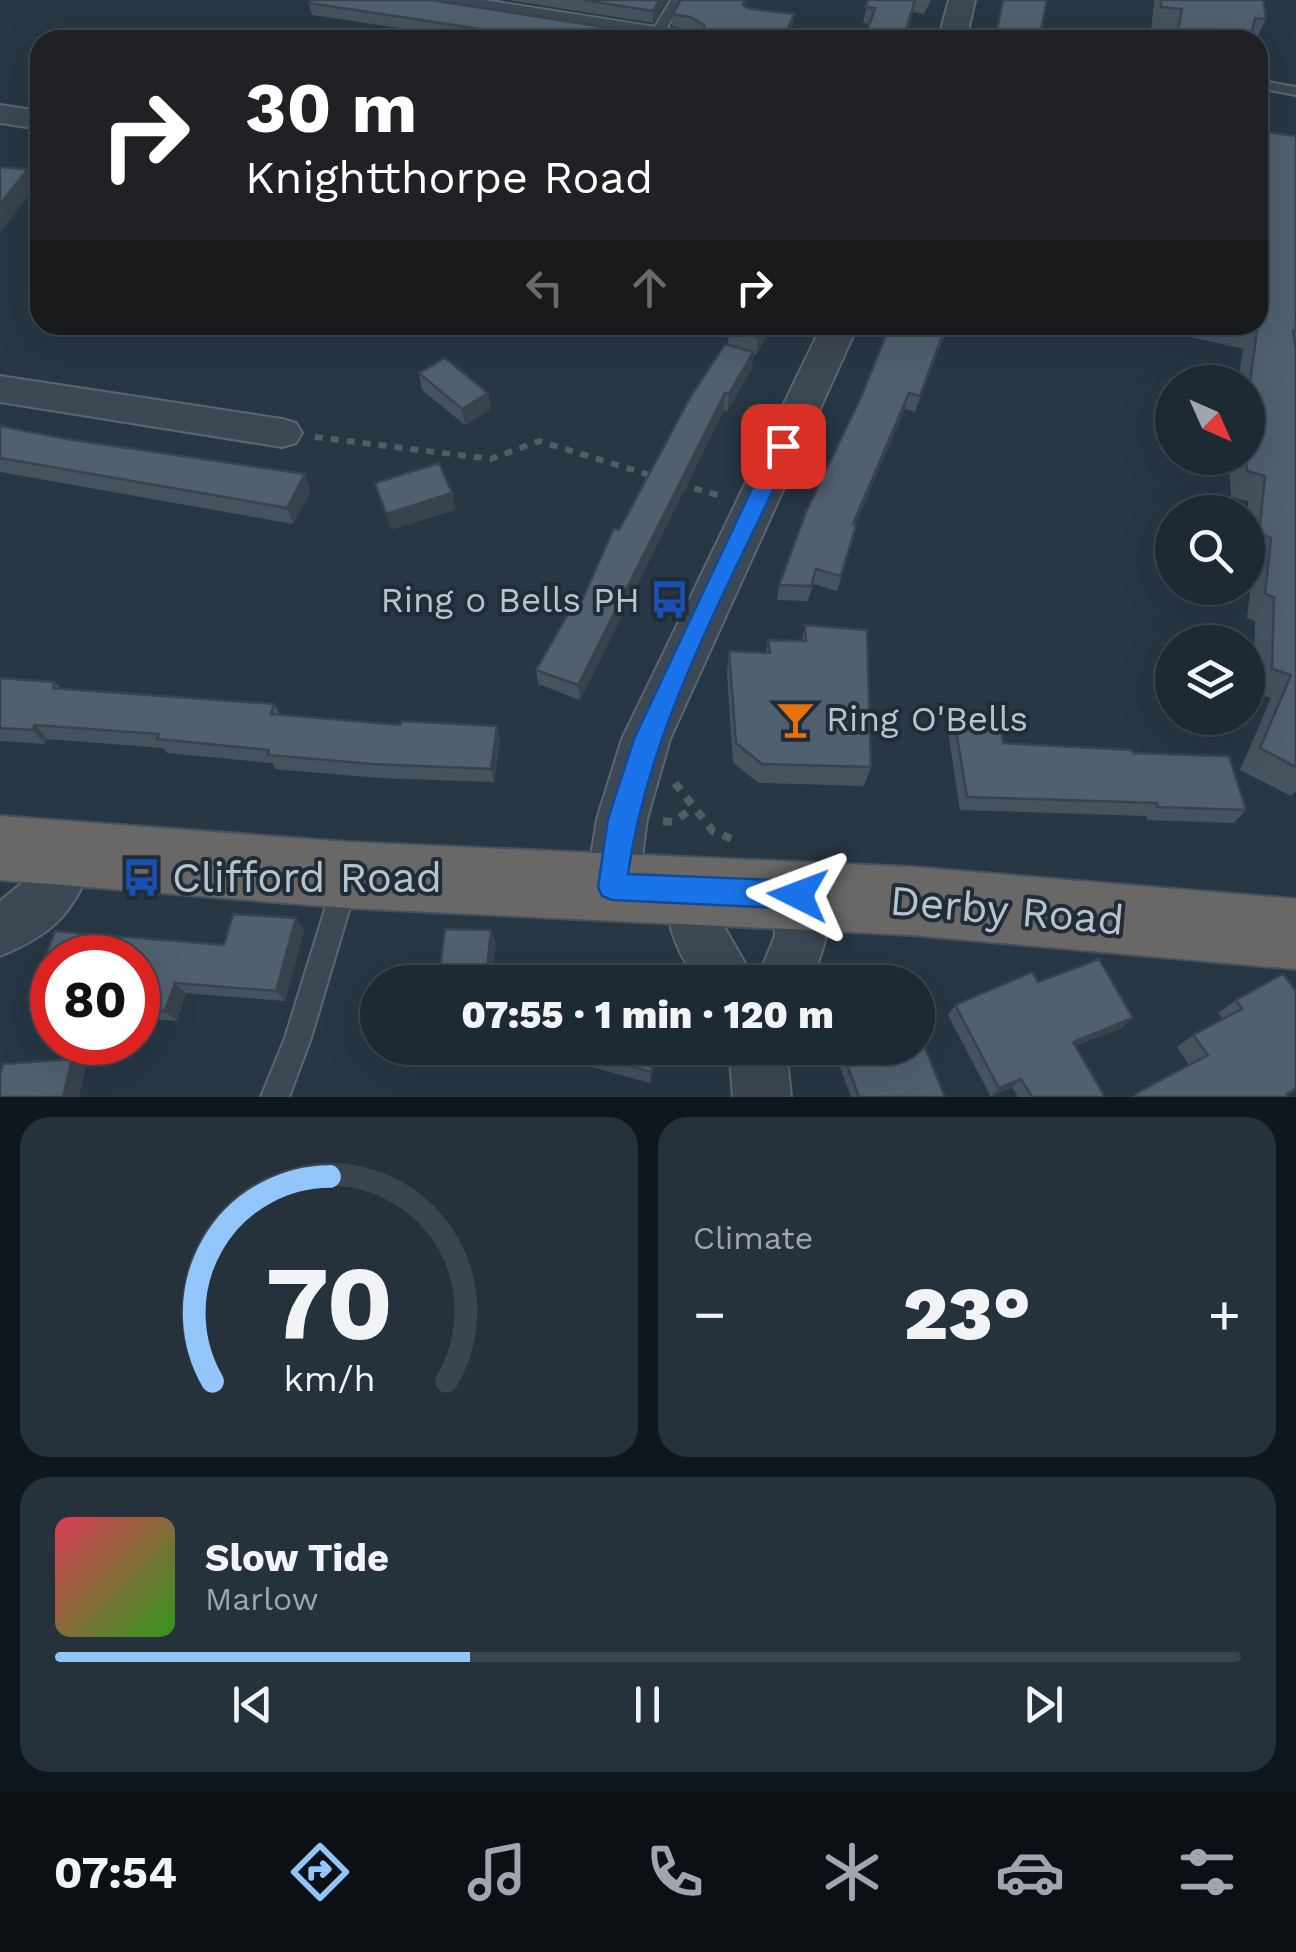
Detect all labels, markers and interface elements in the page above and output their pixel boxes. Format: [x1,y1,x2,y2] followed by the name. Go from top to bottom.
[245,67,417,149] text: 30 m
[80,70,210,200] icon: right
[245,151,653,204] text: Knightthorpe Road
[517,260,572,315] icon: left
[622,260,677,315] icon: ahead
[727,260,782,315] icon: right
[1155,365,1265,475] north arrow
[1155,365,1265,735] map controls
[741,404,826,489] pin
[756,419,811,474] icon: arrive
[1155,495,1265,605] button: search
[381,579,640,621] place label: Ring o Bells PH
[649,579,691,621] bus stop icon: Ring o Bells PH
[1155,625,1265,735] button: layers
[775,698,817,740] bar icon: Ring O'Bells
[826,698,1028,740] place label: Ring O'Bells
[746,843,850,947] position arrow
[172,853,442,902] place label: Clifford Road
[121,856,163,898] bus stop icon: Clifford Road
[888,875,1126,945] street label: Derby Road
[30,935,160,1065] speed limit sign: 80
[461,993,834,1037] text: 07:55 · 1 min · 120 m
[693,1219,813,1257] text: Climate
[265,1242,393,1364] text: 70
[903,1269,1031,1357] text: 23°
[693,1282,726,1346] text: −
[1208,1282,1241,1346] text: +
[283,1358,375,1400] text: km/h
[205,1536,389,1580] text: Slow Tide
[205,1580,319,1618] text: Marlow
[225,1677,280,1732] icon: previous
[620,1677,675,1732] icon: pause
[1016,1677,1071,1732] icon: next
[285,1837,355,1907] icon: directions
[462,1837,532,1907] icon: music
[640,1837,710,1907] icon: phone
[817,1837,887,1907] icon: climate
[995,1837,1065,1907] icon: car
[1172,1837,1242,1907] icon: filters
[54,1846,177,1899] text: 07:54

